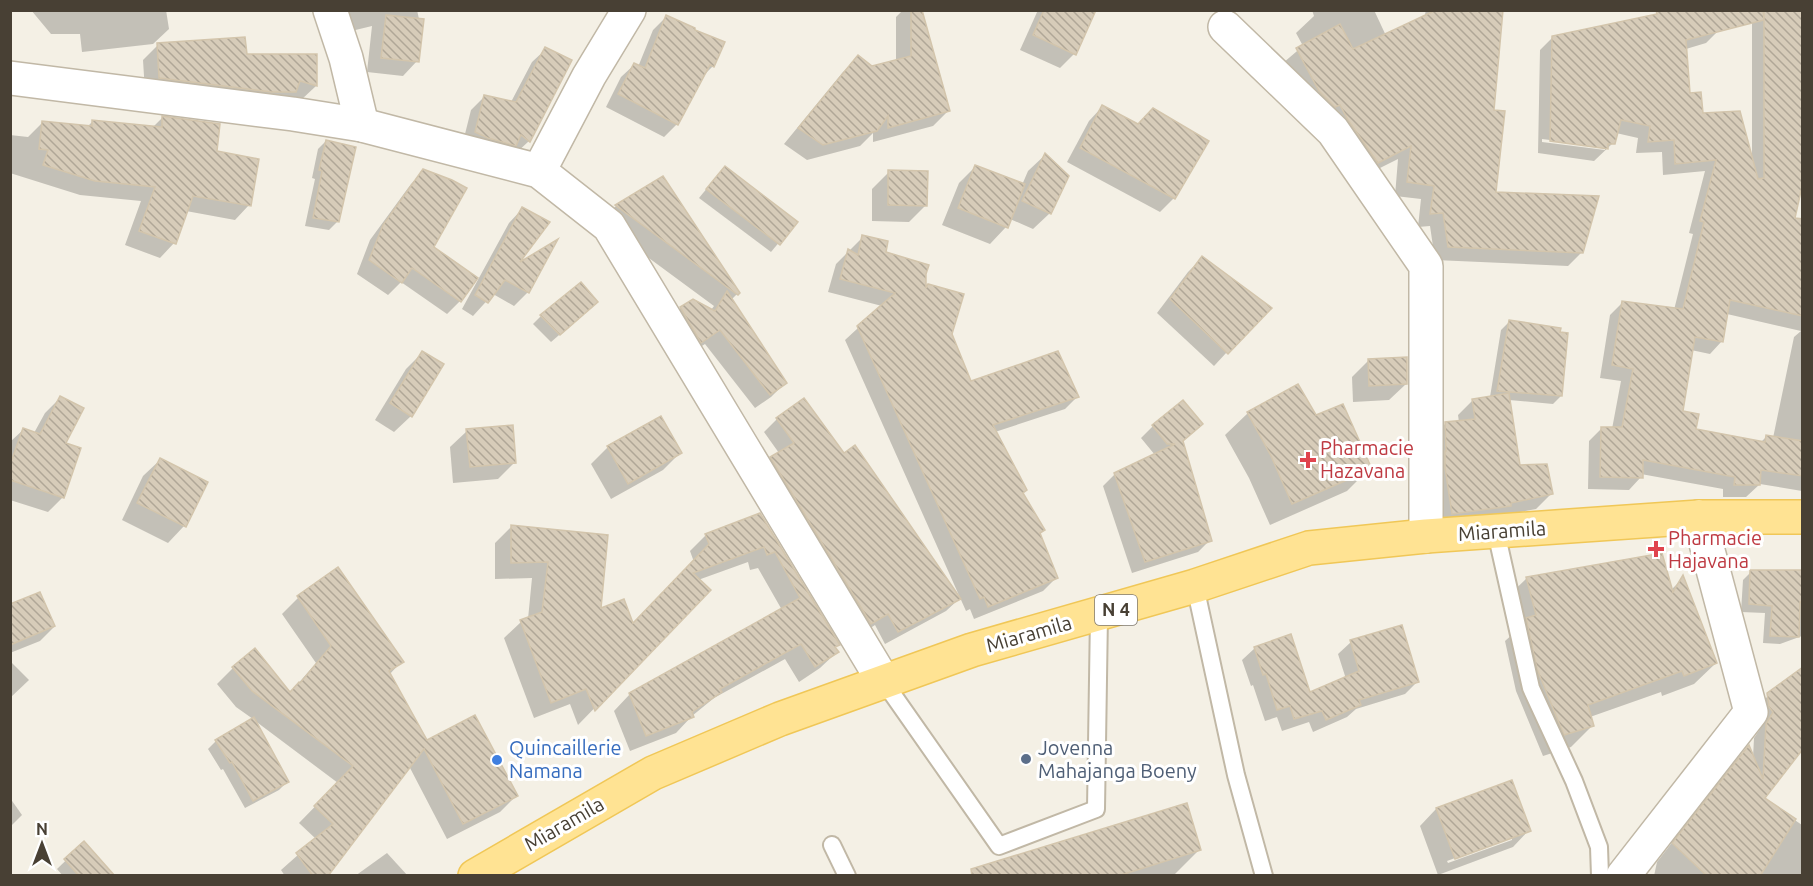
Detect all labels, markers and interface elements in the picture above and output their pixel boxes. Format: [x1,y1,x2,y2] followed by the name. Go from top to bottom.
[1320,436,1414,482] place label: Pharmacie Hazavana
[1301,453,1315,467] marker: Pharmacie Hazavana
[1457,516,1547,545] street label: Miaramila
[1668,526,1762,572] place label: Pharmacie Hajavana
[1649,542,1663,556] marker: Pharmacie Hajavana
[1095,595,1137,625] road number: N 4
[983,610,1074,657] street label: Miaramila
[509,736,622,782] place label: Quincaillerie Namana
[1038,736,1197,782] place label: Jovenna Mahajanga Boeny
[1019,752,1033,766] marker: Jovenna Mahajanga Boeny
[490,753,504,767] marker: Quincaillerie Namana
[520,792,608,856] street label: Miaramila
[12,814,72,874] north arrow
[36,820,48,838] text: N

